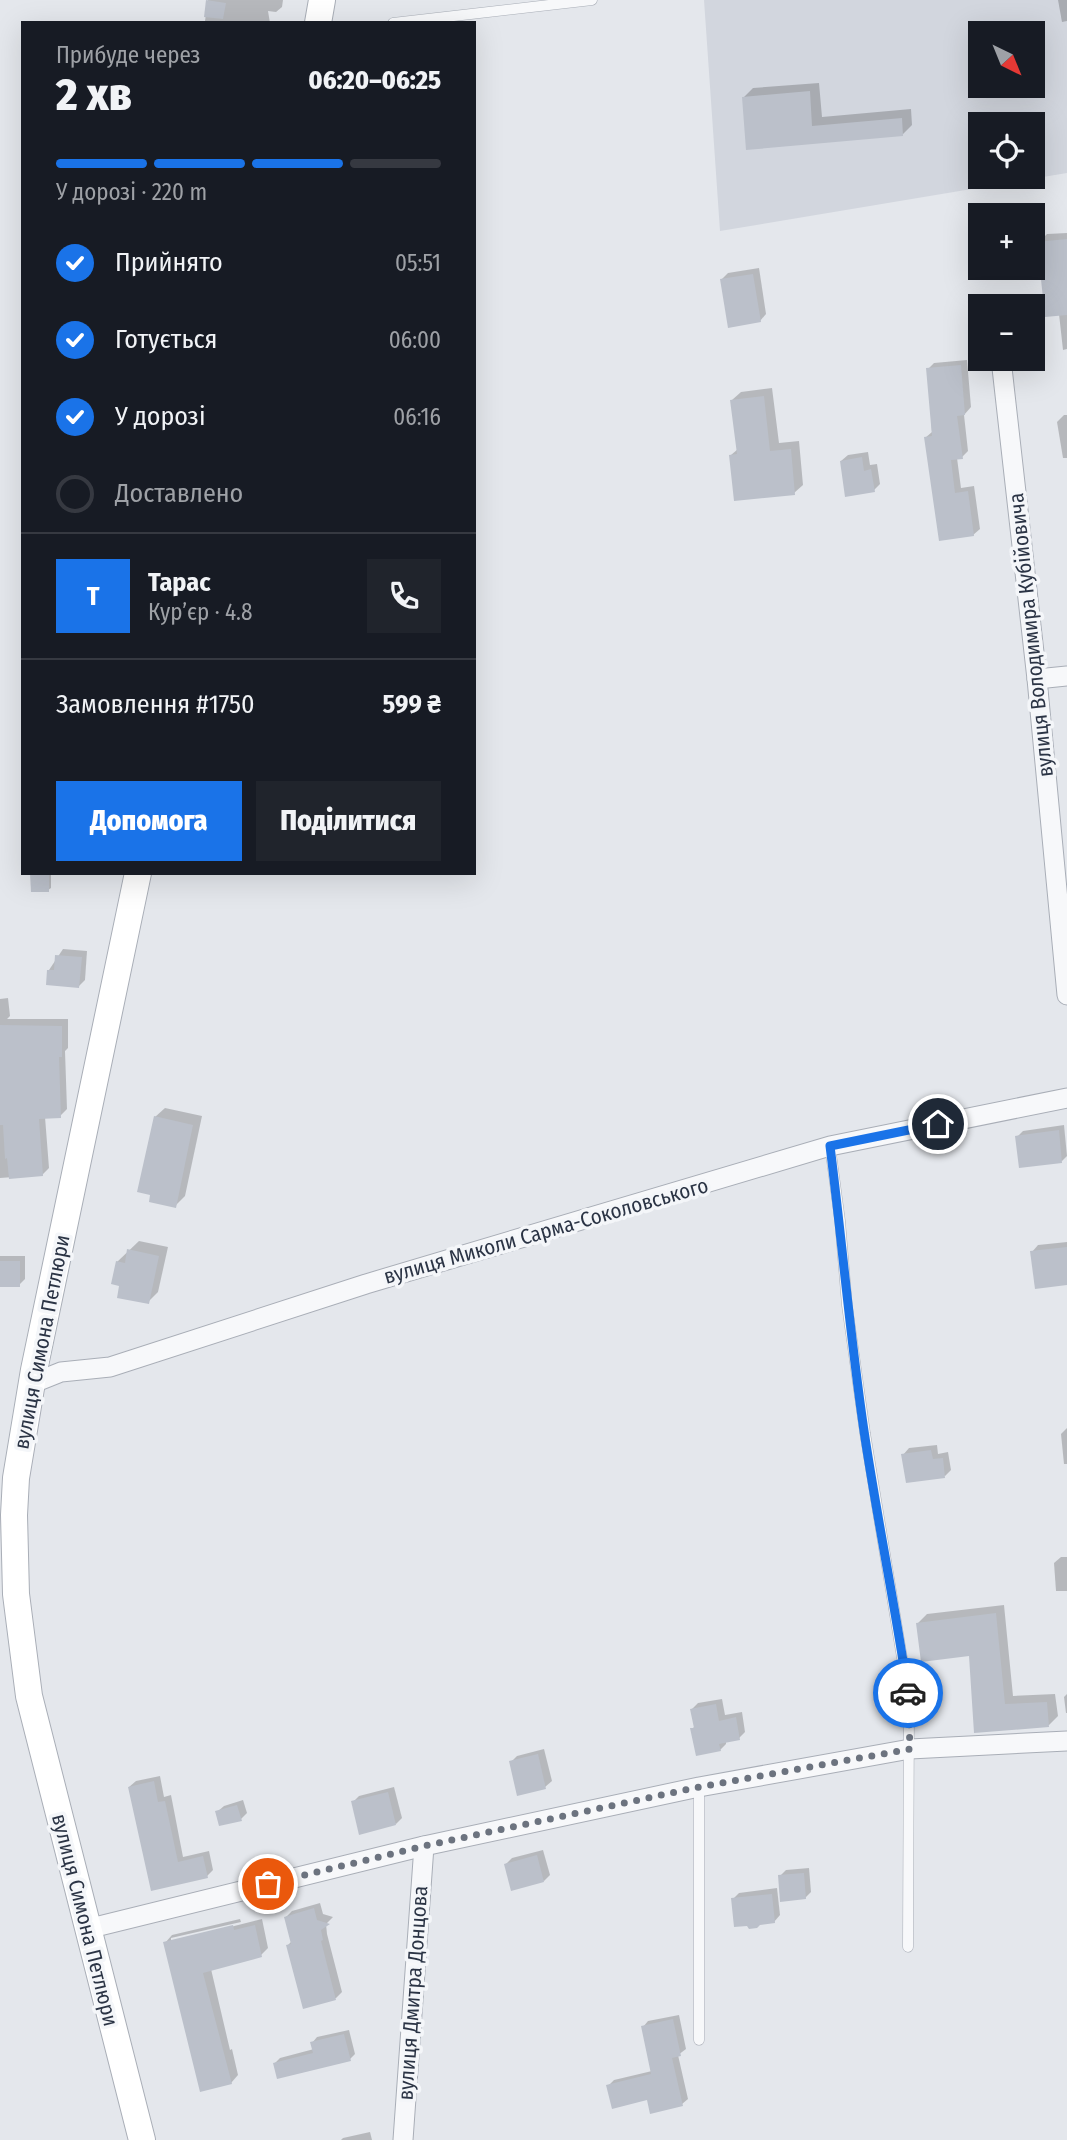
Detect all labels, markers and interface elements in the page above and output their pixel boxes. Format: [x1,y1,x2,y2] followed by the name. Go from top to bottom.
[968,21,1045,98] north arrow
[968,21,1045,371] map controls
[56,41,201,69] text: Прибуде через
[308,65,441,96] text: 06:20–06:25
[56,67,132,122] text: 2 хв
[968,112,1045,189] button: locate
[56,178,207,206] text: У дорозі · 220 m
[968,203,1045,280] button: +
[56,244,94,282] icon: check
[115,247,223,278] text: Прийнято
[395,249,441,277] text: 05:51
[968,294,1045,371] button: −
[56,321,94,359] icon: check
[115,324,217,355] text: Готується
[389,326,441,354] text: 06:00
[56,398,94,436] icon: check
[115,401,205,432] text: У дорозі
[393,403,441,431] text: 06:16
[115,478,243,509] text: Доставлено
[1003,492,1059,778] street label: вулиця Володимира Кубійовича
[367,559,441,633] button: phone
[148,567,211,598] text: Тарас
[87,581,99,612] text: Т
[148,598,253,626] text: Кур’єр · 4.8
[56,689,254,720] text: Замовлення #1750
[383,689,441,720] text: 599 ₴
[56,781,242,861] button: Допомога
[256,781,441,861] button: Поділитися
[908,1094,968,1154] pin
[919,1105,957,1143] icon: home
[381,1172,711,1290] street label: вулиця Миколи Сарма-Соколовського
[8,1232,76,1452] street label: вулиця Симона Петлюри
[873,1658,943,1728] courier
[889,1674,927,1712] icon: car
[46,1811,124,2029] street label: вулиця Симона Петлюри
[238,1854,298,1914] pin
[249,1865,287,1903] icon: bag
[393,1885,433,2101] street label: вулиця Дмитра Донцова

